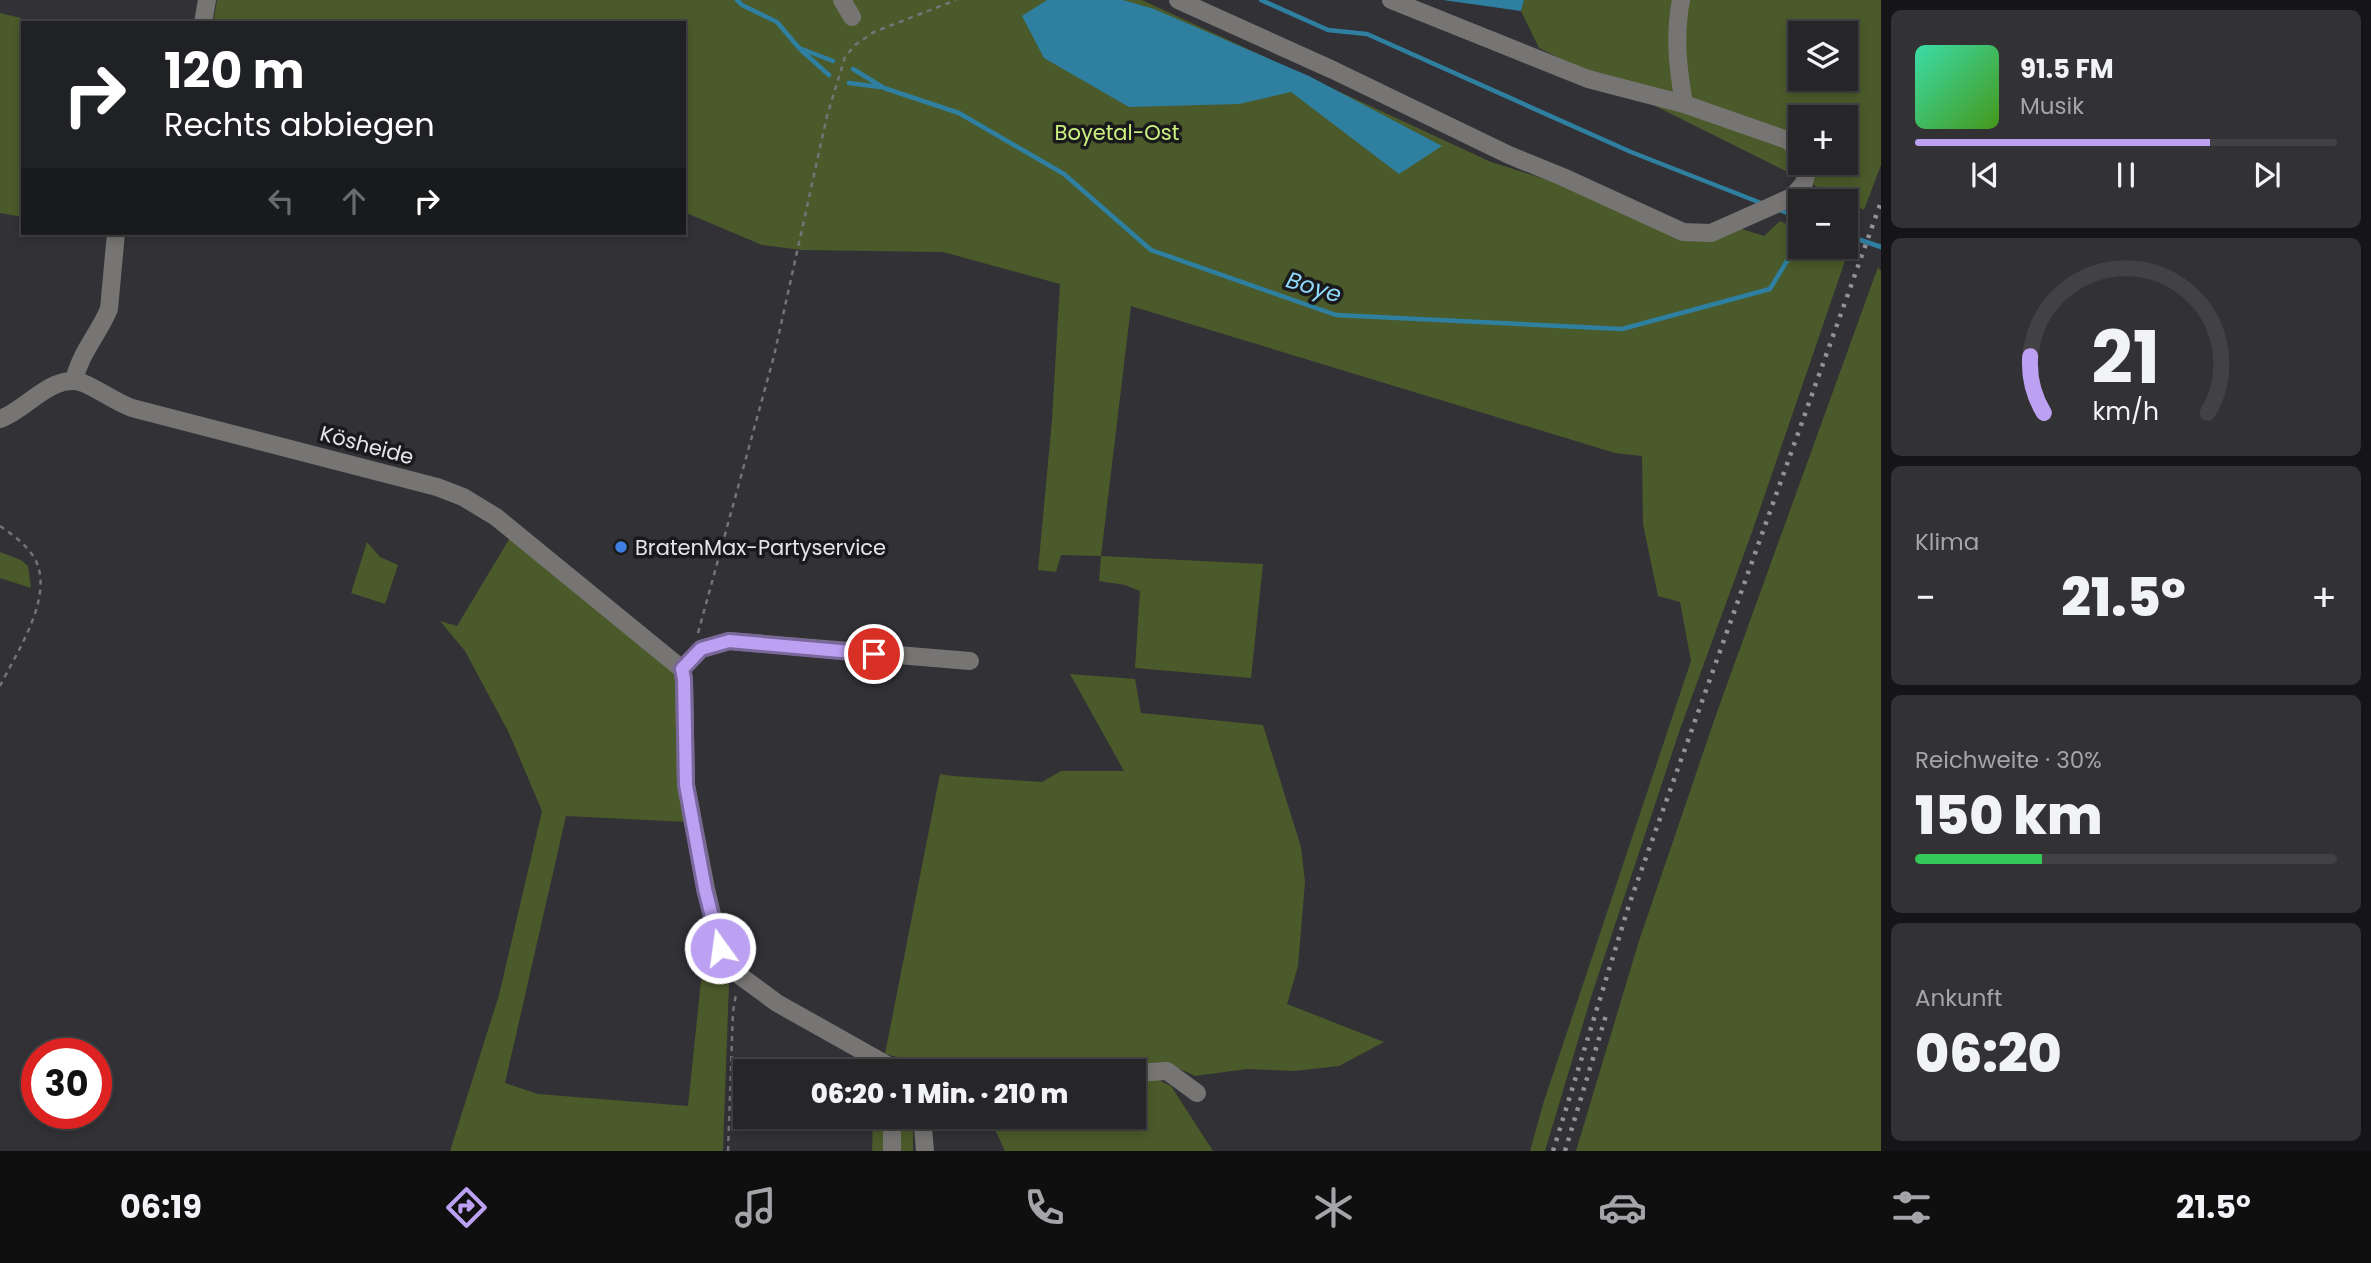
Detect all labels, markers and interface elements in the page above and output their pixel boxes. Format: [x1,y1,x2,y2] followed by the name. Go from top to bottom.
[1788,21,1858,259] map controls
[1788,21,1858,91] button: layers
[164,37,305,105] text: 120 m
[49,49,140,140] icon: right
[2020,51,2114,87] text: 91.5 FM
[2020,90,2084,122] text: Musik
[164,102,435,147] text: Rechts abbiegen
[1788,105,1858,175] button: +
[1055,118,1179,147] park label: Boyetal-Ost
[1966,156,2004,194] icon: previous
[2107,156,2145,194] icon: pause
[2248,156,2286,194] icon: next
[262,182,300,220] icon: left
[335,182,373,220] icon: ahead
[408,182,446,220] icon: right
[1788,189,1858,259] button: −
[1283,264,1345,310] water label: Boye
[2092,308,2160,409] text: 21
[2093,394,2159,429] text: km/h
[317,419,417,471] street label: Kösheide
[1915,526,1979,558] text: Klima
[635,533,886,562] place label: BratenMax-Partyservice
[613,539,629,555] marker: BratenMax-Partyservice
[2061,561,2186,634] text: 21.5°
[1915,571,1936,624] text: −
[2311,571,2337,624] text: +
[844,624,904,684] pin
[855,635,893,673] icon: arrive
[1915,744,2102,776] text: Reichweite · 30%
[1915,779,2102,852] text: 150 km
[683,911,757,985] position arrow
[1915,982,2002,1014] text: Ankunft
[1915,1017,2062,1090] text: 06:20
[21,1038,112,1129] speed limit sign: 30
[811,1076,1068,1112] text: 06:20 · 1 Min. · 210 m
[442,1183,491,1232] icon: directions
[731,1183,780,1232] icon: music
[1020,1183,1069,1232] icon: phone
[1309,1183,1358,1232] icon: climate
[1598,1183,1647,1232] icon: car
[1887,1183,1936,1232] icon: filters
[120,1184,202,1229] text: 06:19
[2176,1184,2251,1229] text: 21.5°

